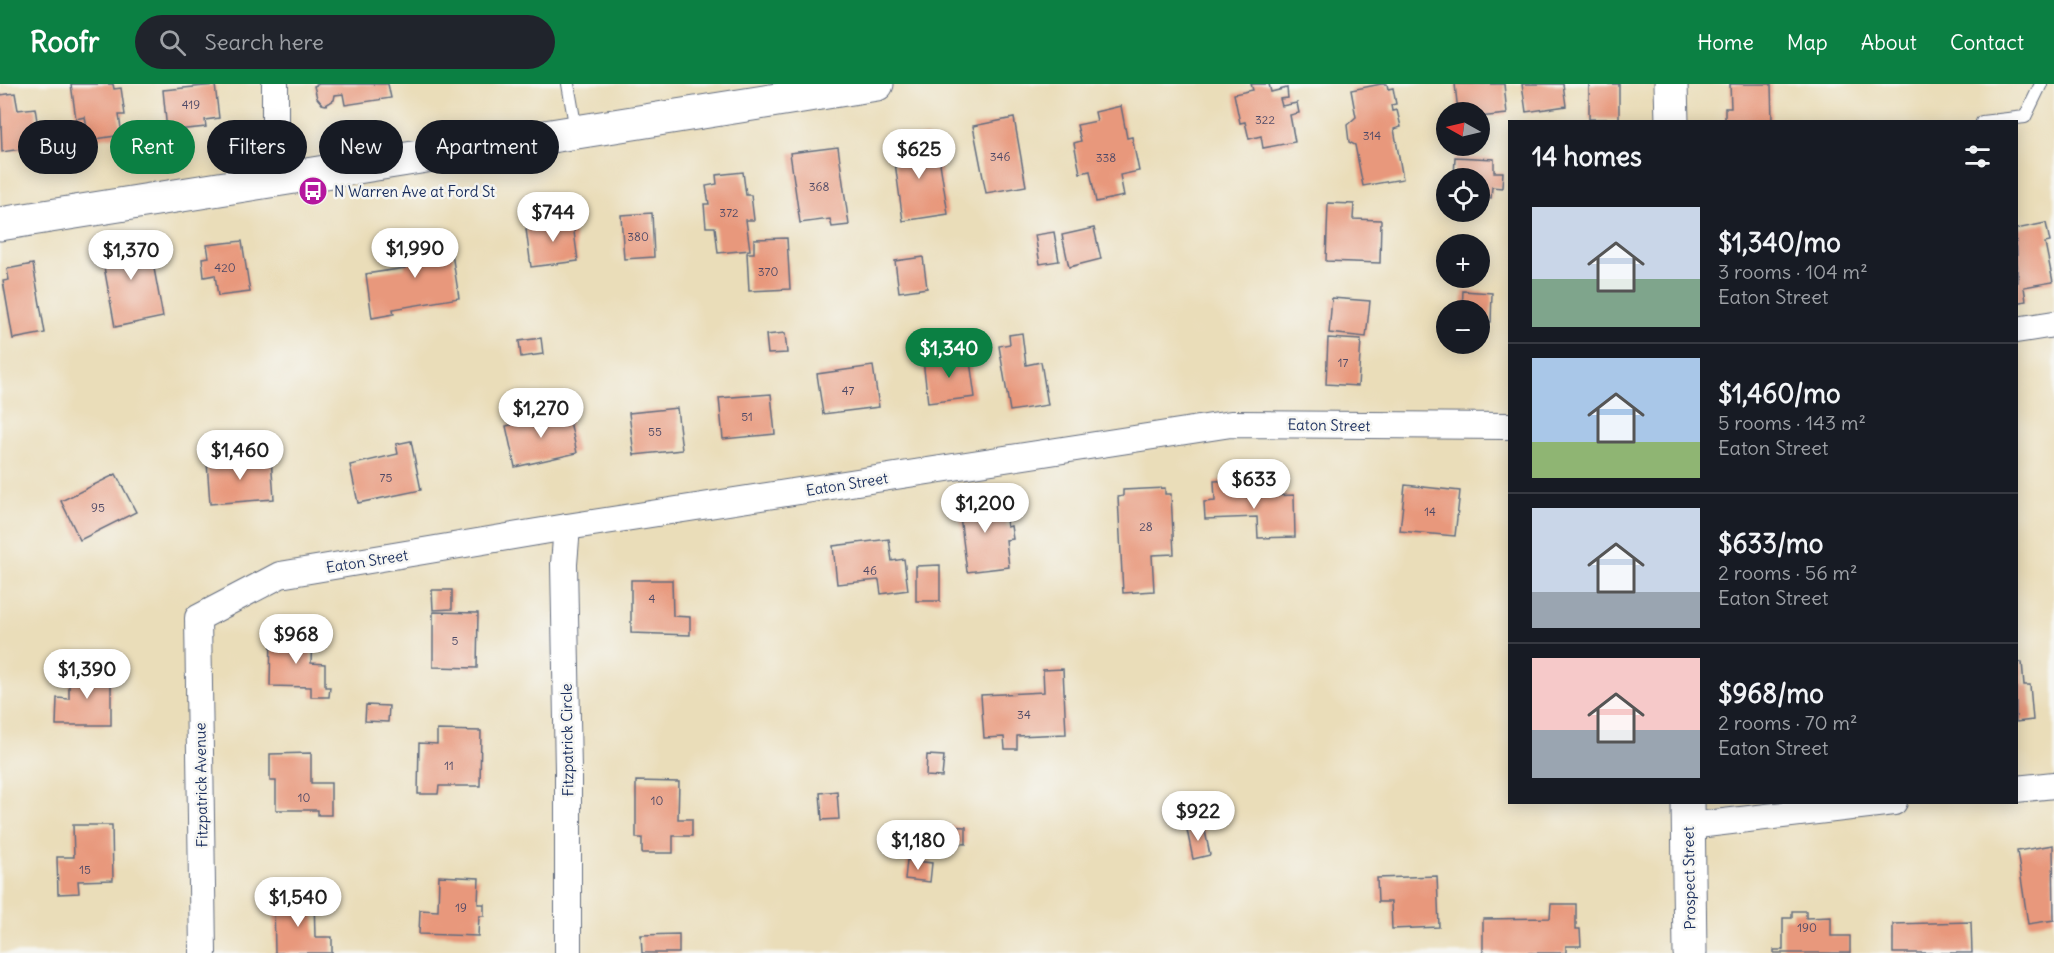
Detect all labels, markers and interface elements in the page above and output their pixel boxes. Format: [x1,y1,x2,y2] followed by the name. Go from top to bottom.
[135,15,555,69] search box
[30,24,99,60] text: Roofr
[156,26,189,59] icon: search
[204,28,324,56] text: Search here
[1697,29,1754,56] text: Home
[1787,29,1828,56] text: Map
[1861,29,1917,56] text: About
[1950,29,2024,56] text: Contact
[182,97,200,112] house number: 419
[1436,102,1490,156] north arrow
[1436,102,1490,354] map controls
[1255,112,1275,127] house number: 322
[18,120,98,174] chip: Buy
[110,120,195,174] chip: Rent
[207,120,307,174] chip: Filters
[319,120,403,174] chip: New
[415,120,559,174] chip: Apartment
[1363,128,1381,143] house number: 314
[883,129,955,180] pin: $625
[896,136,942,161] text: $625
[1532,140,1642,173] text: 14 homes
[1961,140,1994,173] icon: filters
[990,149,1010,164] house number: 346
[1096,150,1116,165] house number: 338
[1436,168,1490,222] button: locate
[297,175,329,207] bus stop icon: N Warren Ave at Ford St
[809,179,829,194] house number: 368
[334,182,495,201] place label: N Warren Ave at Ford St
[517,192,589,243] pin: $744
[531,199,575,224] text: $744
[719,205,739,220] house number: 372
[1718,226,1841,259] text: $1,340/mo
[366,228,464,279] pin: $1,990
[627,229,649,244] house number: 380
[82,230,180,281] pin: $1,370
[1580,231,1652,303] icon: home
[1436,234,1490,288] button: +
[385,235,445,260] text: $1,990
[102,237,160,262] text: $1,370
[1718,259,1868,284] text: 3 rooms · 104 m²
[214,260,236,275] house number: 420
[758,264,778,279] house number: 370
[1718,284,1829,309] text: Eaton Street
[1436,300,1490,354] button: −
[900,328,998,379] pin: $1,340
[920,335,978,360] text: $1,340
[1338,355,1348,370] house number: 17
[1718,377,1841,410] text: $1,460/mo
[1580,382,1652,454] icon: home
[842,383,854,398] house number: 47
[492,388,590,439] pin: $1,270
[513,395,569,420] text: $1,270
[741,409,753,424] house number: 51
[1718,410,1866,435] text: 5 rooms · 143 m²
[1287,415,1371,435] street label: Eaton Street
[648,424,662,439] house number: 55
[191,430,289,481] pin: $1,460
[1718,435,1829,460] text: Eaton Street
[211,437,269,462] text: $1,460
[1218,459,1290,510] pin: $633
[1231,466,1277,491] text: $633
[805,468,889,500] street label: Eaton Street
[380,470,392,485] house number: 75
[936,483,1034,534] pin: $1,200
[955,490,1015,515] text: $1,200
[91,500,105,515] house number: 95
[1424,504,1436,519] house number: 14
[1139,519,1153,534] house number: 28
[1718,527,1823,560] text: $633/mo
[1580,532,1652,604] icon: home
[325,545,409,577] street label: Eaton Street
[1718,560,1858,585] text: 2 rooms · 56 m²
[863,563,877,578] house number: 46
[1718,585,1829,610] text: Eaton Street
[649,591,656,606] house number: 4
[260,614,332,665] pin: $968
[273,621,319,646] text: $968
[452,633,459,648] house number: 5
[38,649,136,700] pin: $1,390
[58,656,116,681] text: $1,390
[1718,677,1824,710] text: $968/mo
[1580,682,1652,754] icon: home
[557,683,577,797] street label: Fitzpatrick Circle
[1017,707,1031,722] house number: 34
[1718,710,1858,735] text: 2 rooms · 70 m²
[190,722,212,848] street label: Fitzpatrick Avenue
[1718,735,1829,760] text: Eaton Street
[444,758,454,773] house number: 11
[298,790,310,805] house number: 10
[1162,791,1234,842] pin: $922
[651,793,663,808] house number: 10
[1176,798,1220,823] text: $922
[869,820,967,871] pin: $1,180
[1679,826,1699,930] street label: Prospect Street
[891,827,945,852] text: $1,180
[79,862,91,877] house number: 15
[249,877,347,928] pin: $1,540
[268,884,328,909] text: $1,540
[455,900,467,915] house number: 19
[1797,920,1817,935] house number: 190

